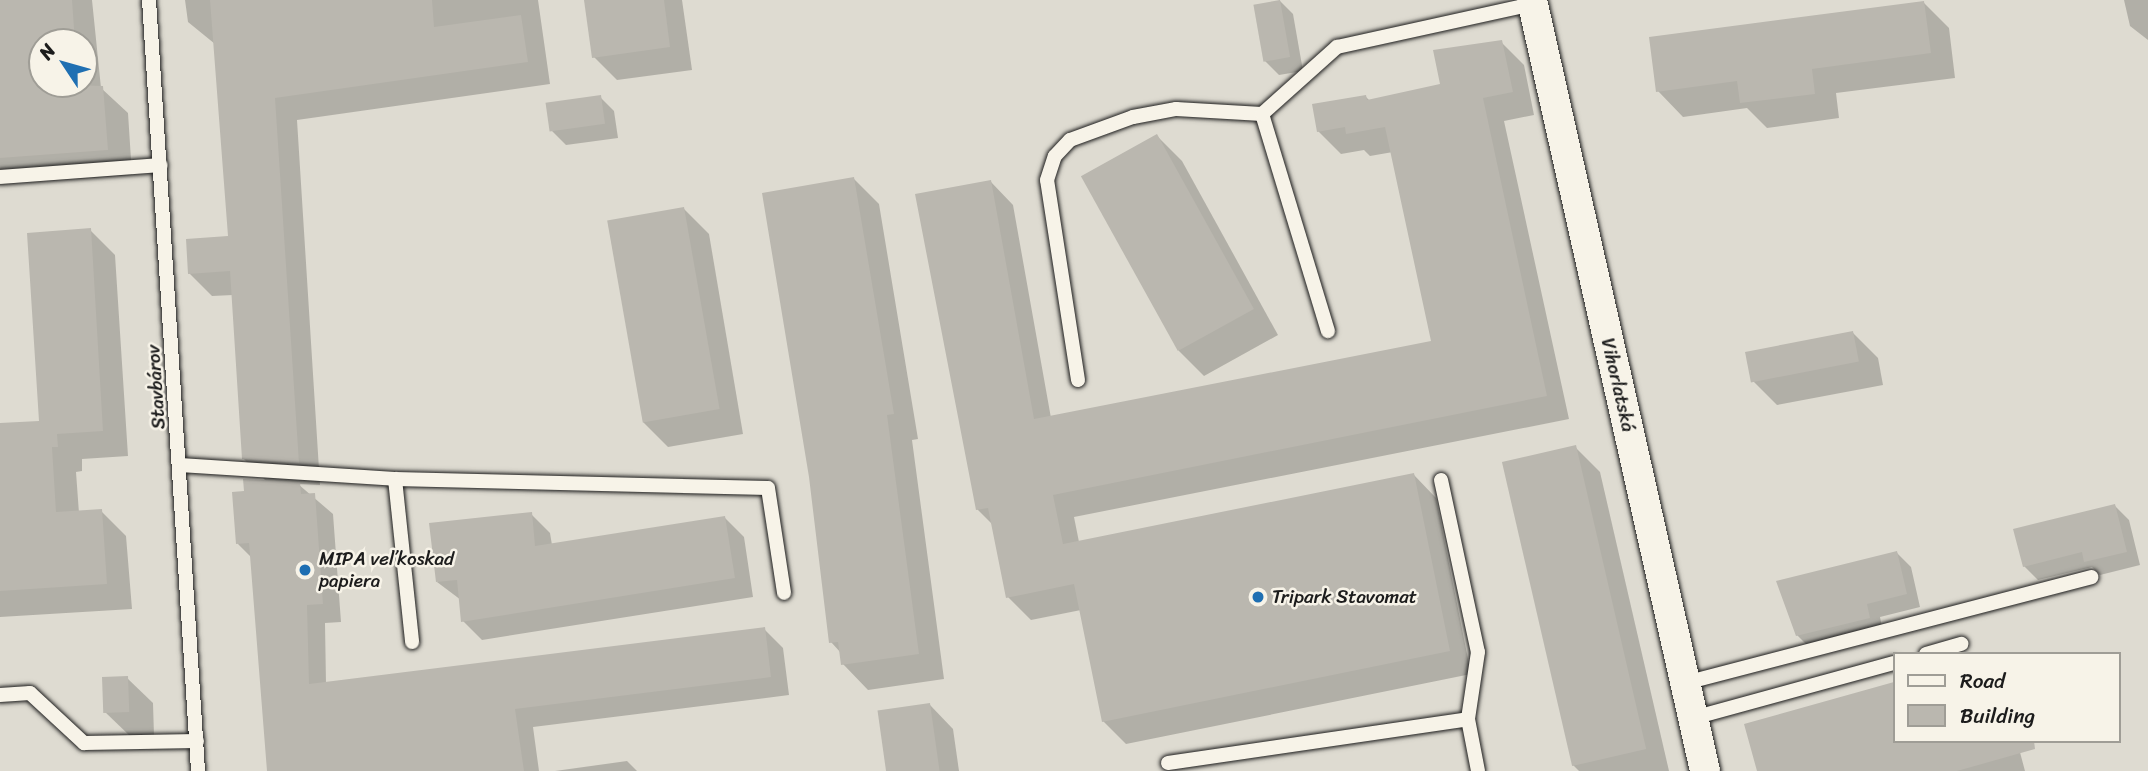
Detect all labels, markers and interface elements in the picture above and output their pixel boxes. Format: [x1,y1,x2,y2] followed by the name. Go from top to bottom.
[28,28,98,98] north arrow
[30,37,64,67] text: N
[1596,336,1640,434] street label: Vihorlatská
[142,344,170,430] street label: Stavbárov
[319,548,454,592] place label: MIPA veľkoskad papiera
[297,562,313,578] marker: MIPA veľkoskad papiera
[1272,586,1417,608] place label: Tripark Stavomat
[1250,589,1266,605] marker: Tripark Stavomat
[1892,652,2120,743] legend
[1960,662,2005,700] text: Road
[1960,697,2035,735] text: Building

